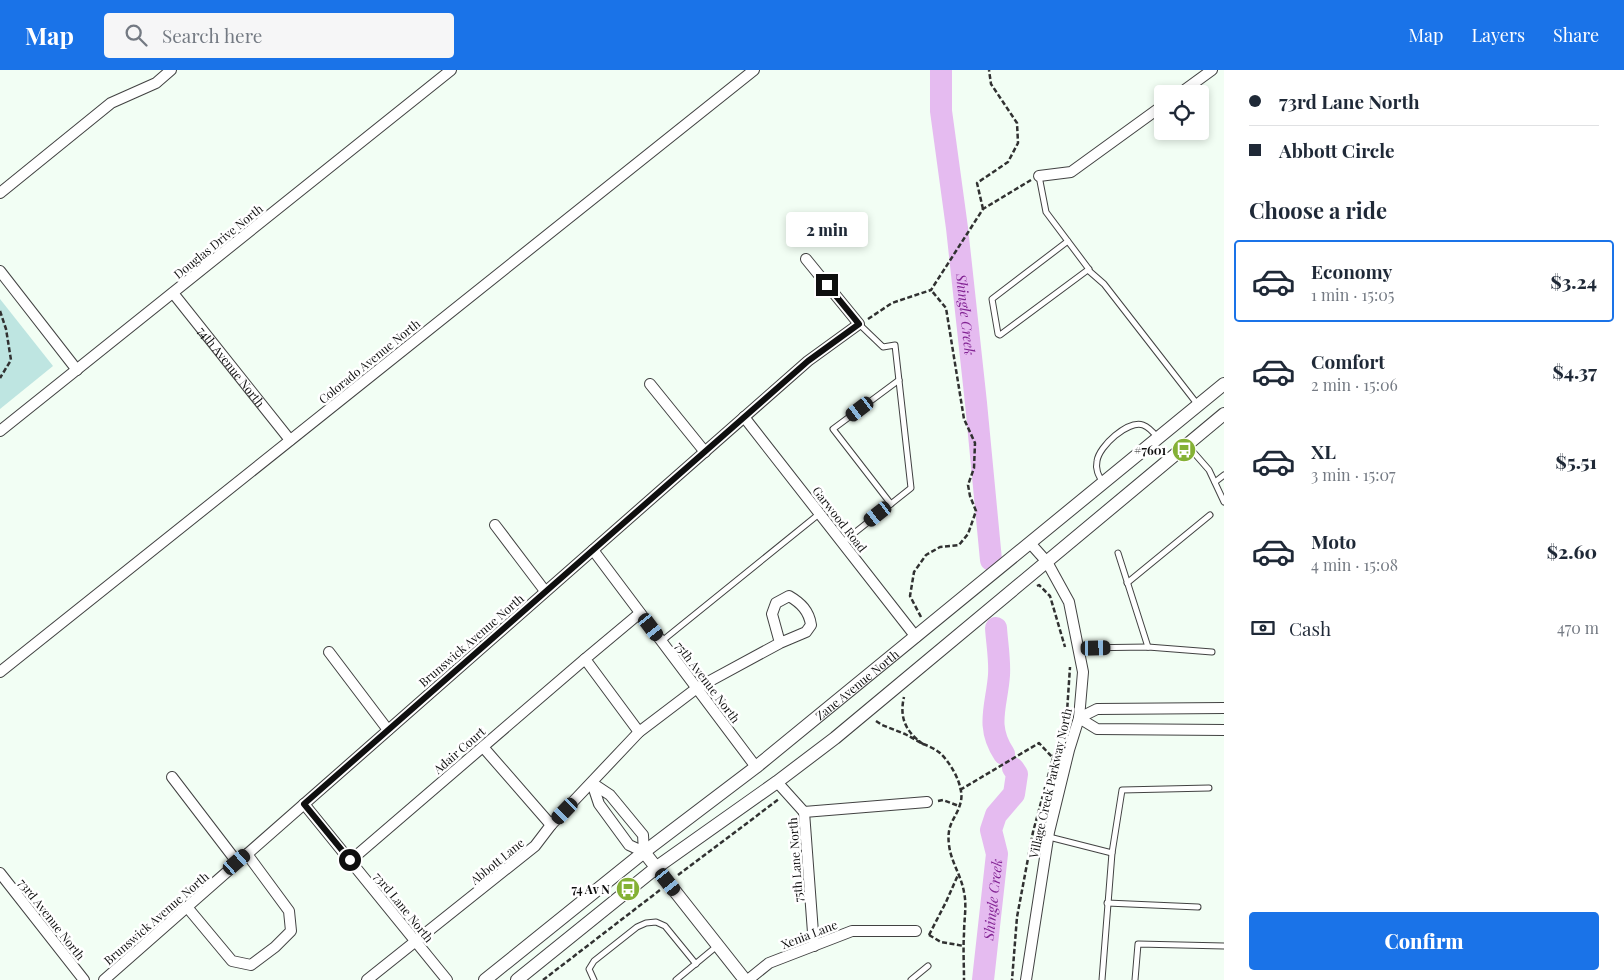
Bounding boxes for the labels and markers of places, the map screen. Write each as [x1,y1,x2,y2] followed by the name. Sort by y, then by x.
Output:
[1171,437,1197,463] bus stop icon: #7601
[1134,442,1166,458] place label: #7601
[615,876,641,902] bus stop icon: 74 Av N
[571,881,610,897] place label: 74 Av N

